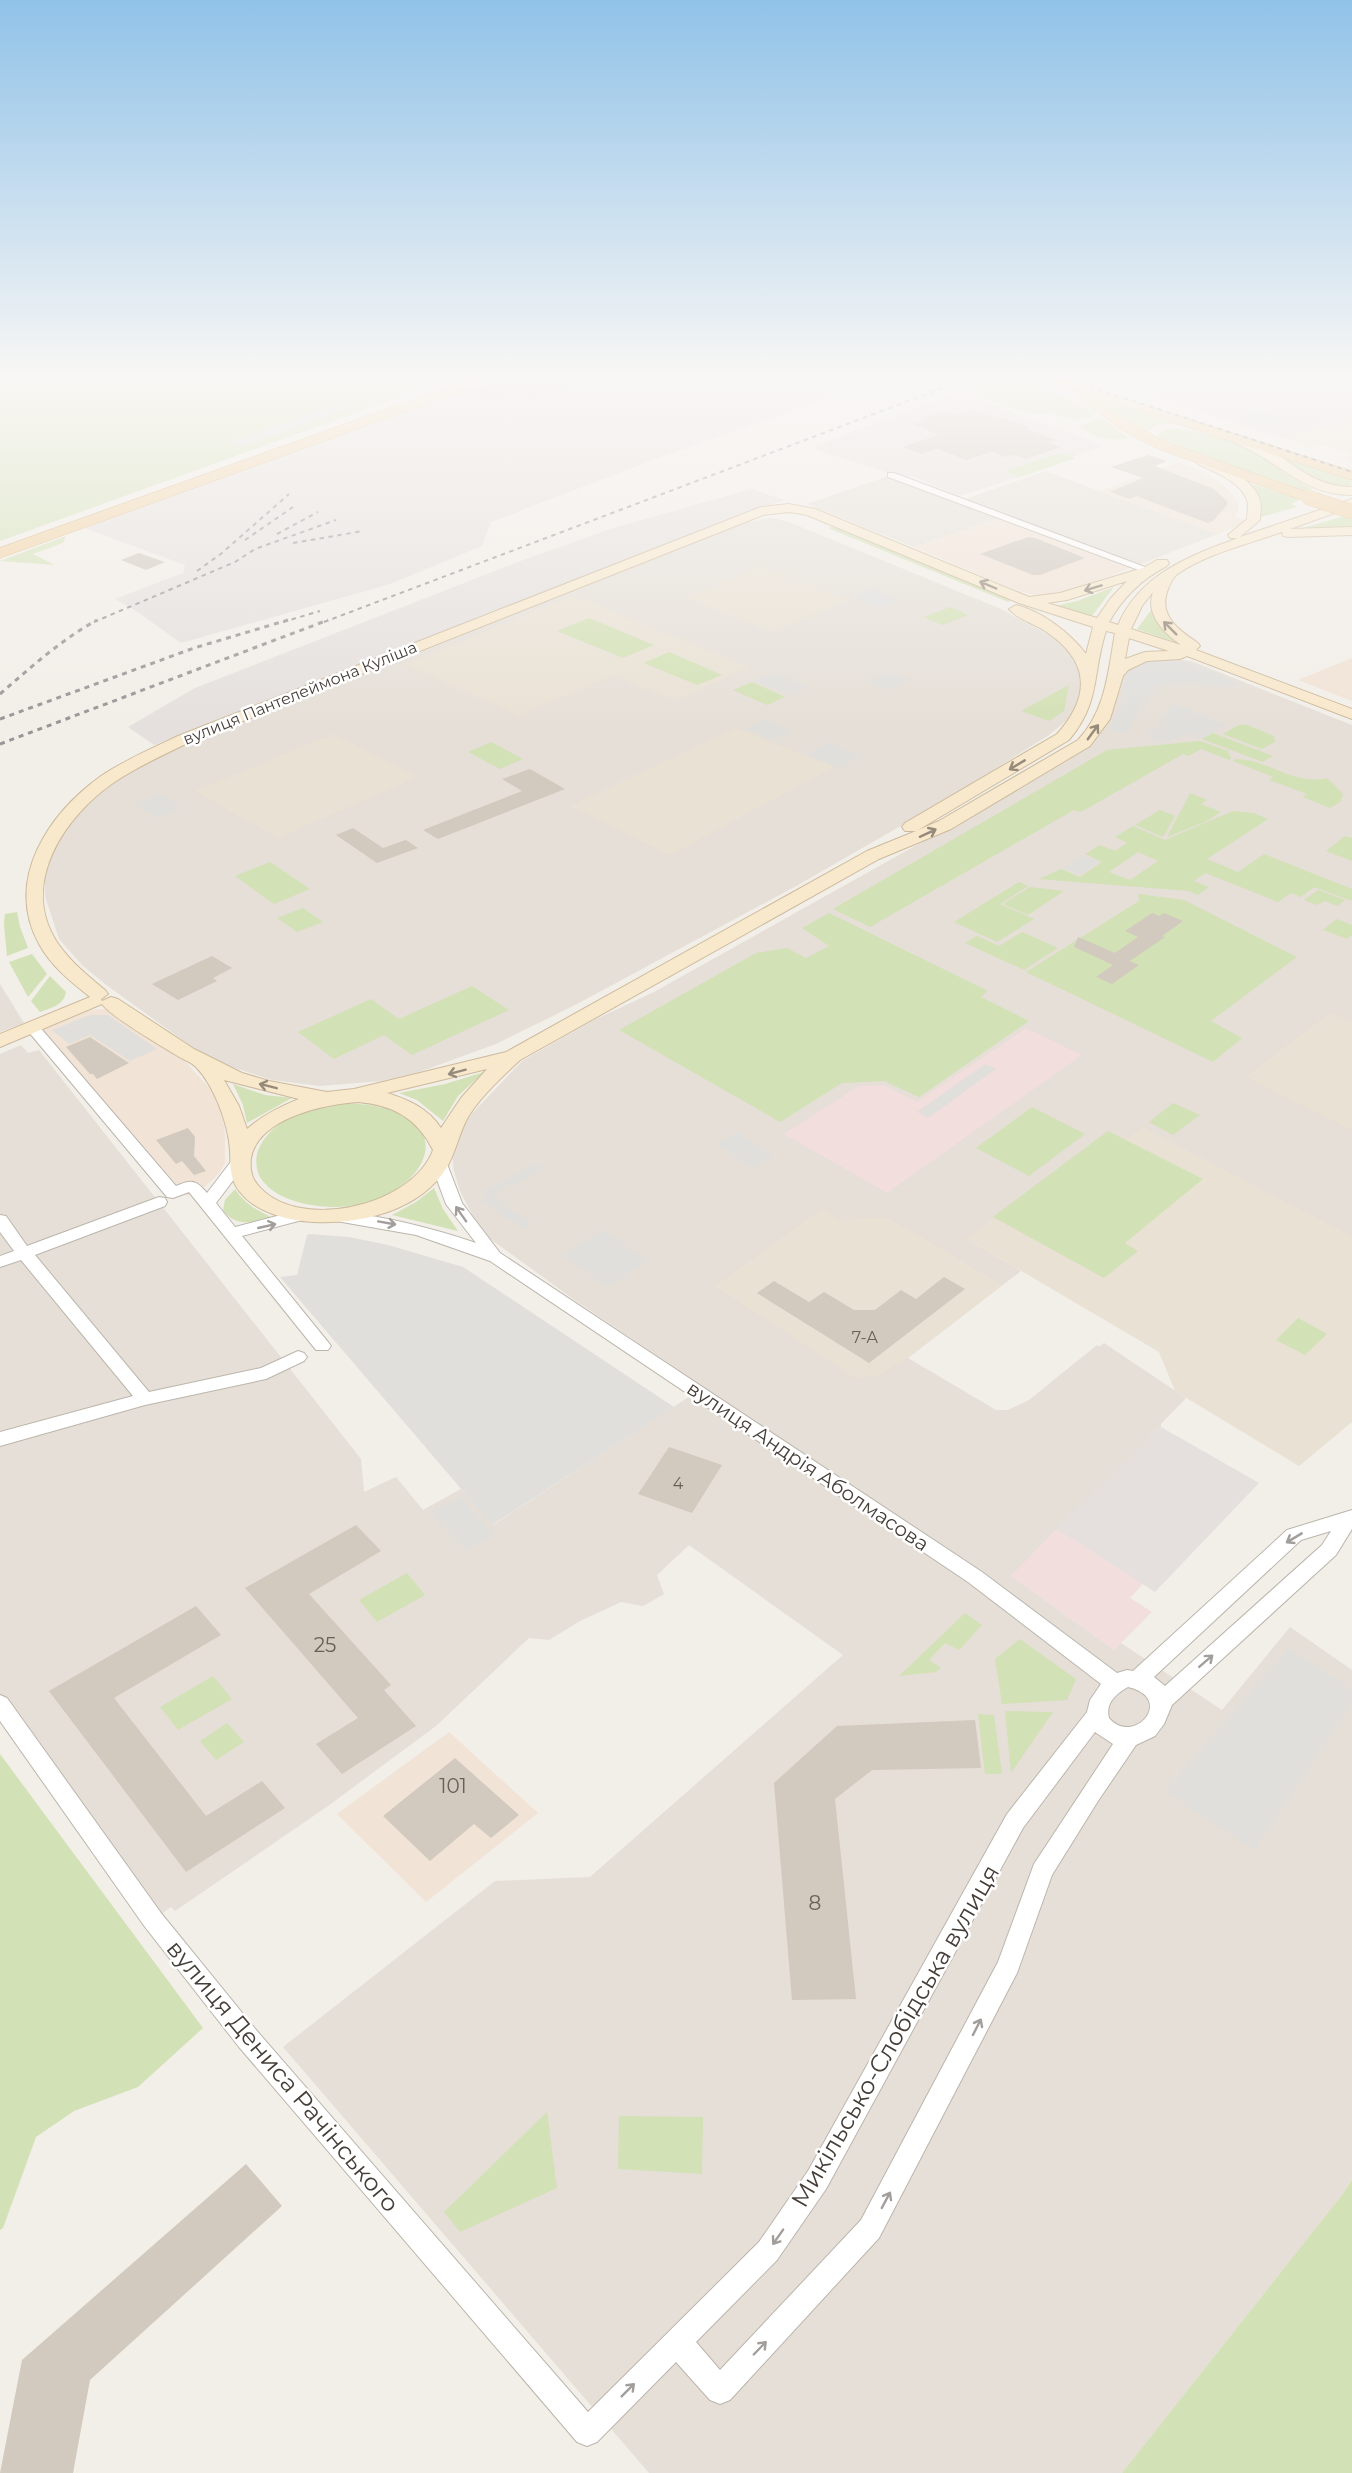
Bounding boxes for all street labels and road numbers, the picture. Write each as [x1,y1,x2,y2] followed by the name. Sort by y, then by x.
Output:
[180,637,420,749] street label: вулиця Пантелеймона Куліша
[683,1376,933,1556] street label: вулиця Андрія Аболмасова
[785,1860,1005,2212] street label: Микільсько-Слобідська вулиця
[161,1934,405,2218] street label: вулиця Дениса Рачінського

